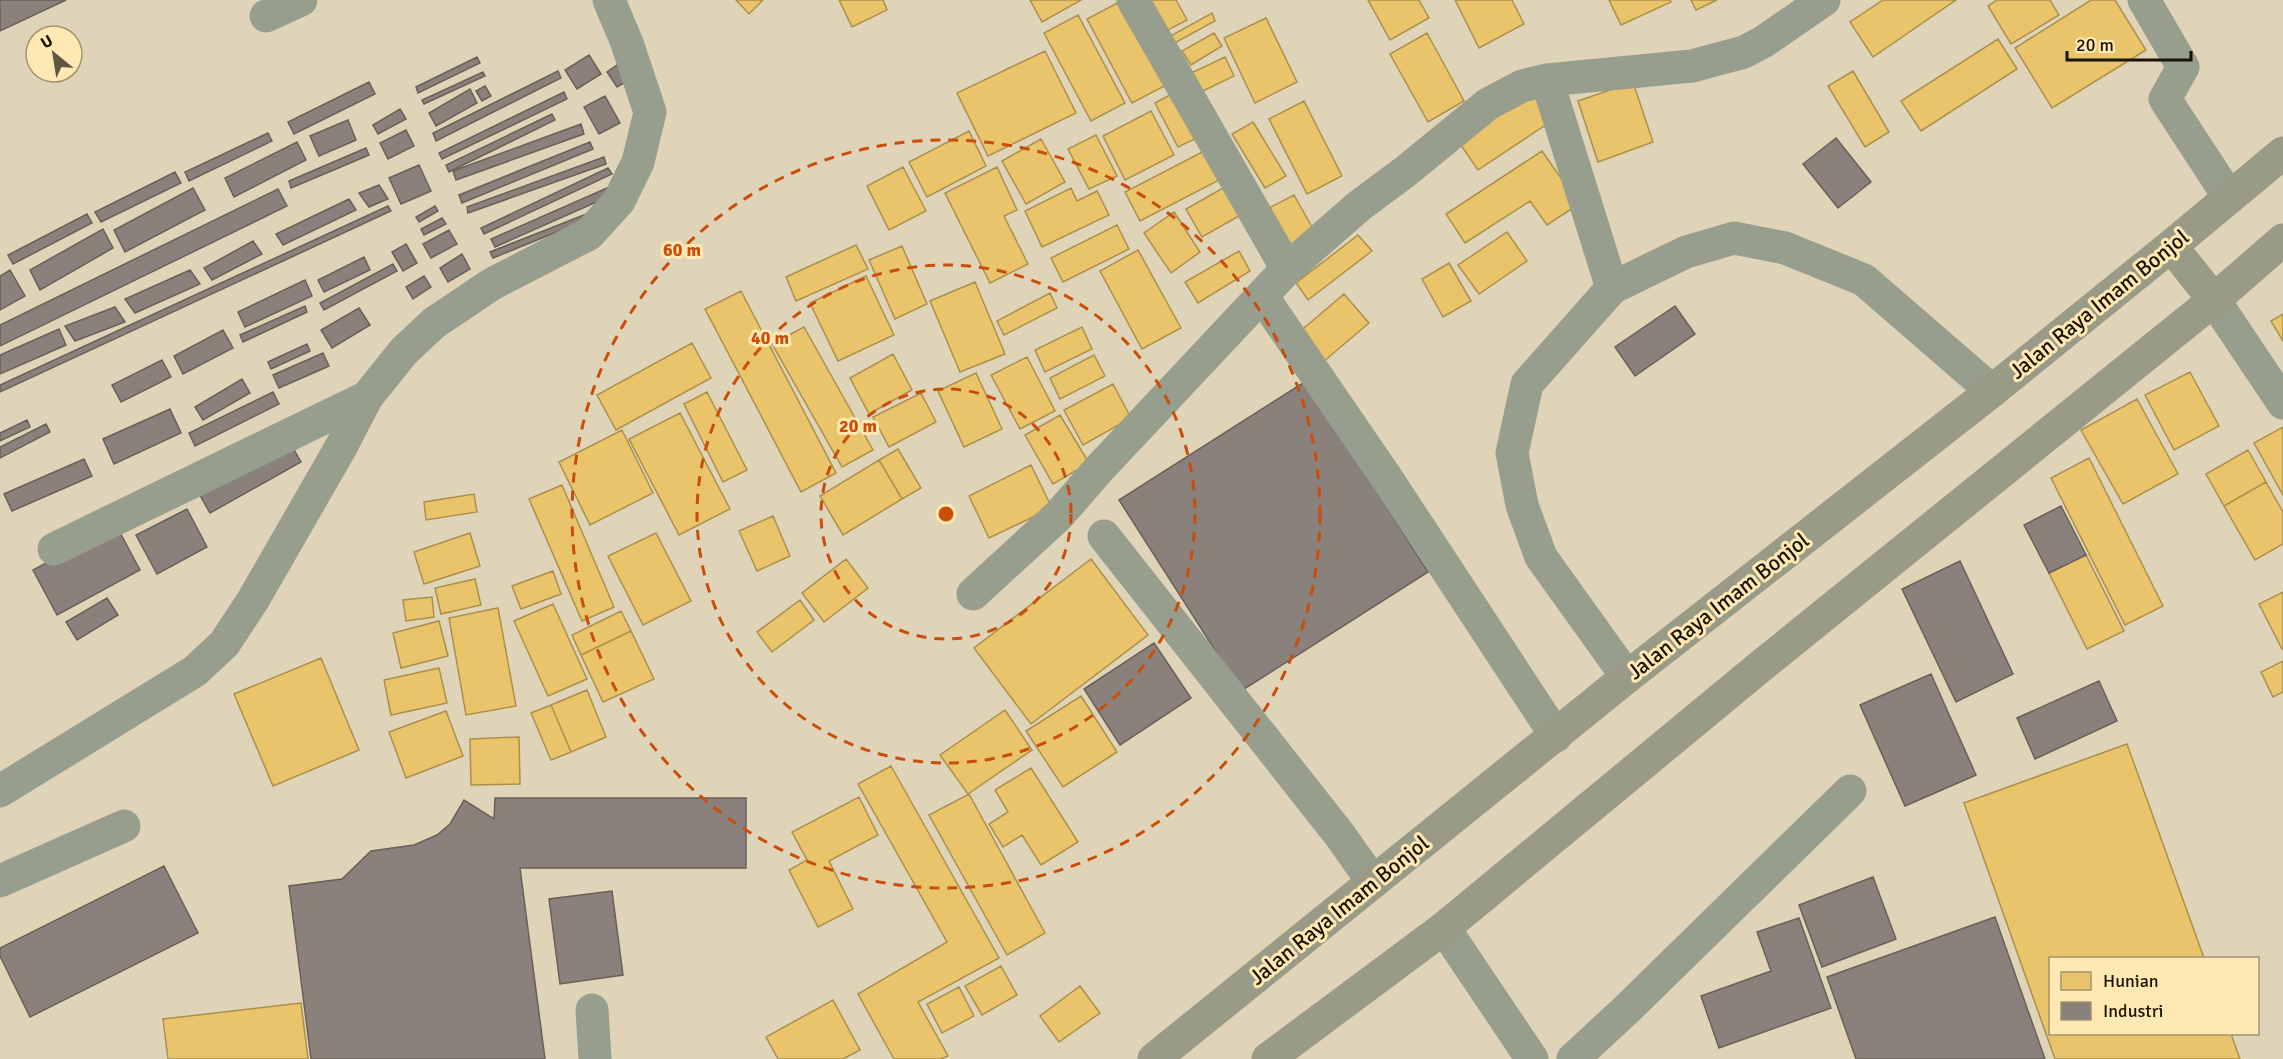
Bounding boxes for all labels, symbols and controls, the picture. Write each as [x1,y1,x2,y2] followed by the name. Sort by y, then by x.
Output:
[24,24,84,84] north arrow
[2067,24,2192,62] scale bar
[37,31,57,53] text: U
[2076,34,2114,56] text: 20 m
[2004,223,2194,385] street label: Jalan Raya Imam Bonjol
[663,239,701,261] text: 60 m
[751,327,789,349] text: 40 m
[839,415,877,437] text: 20 m
[936,504,956,524] centre of rings
[1622,527,1814,685] street label: Jalan Raya Imam Bonjol
[1244,829,1434,991] street label: Jalan Raya Imam Bonjol
[2049,957,2259,1035] legend
[2103,970,2159,992] text: Hunian
[2103,1000,2163,1022] text: Industri

